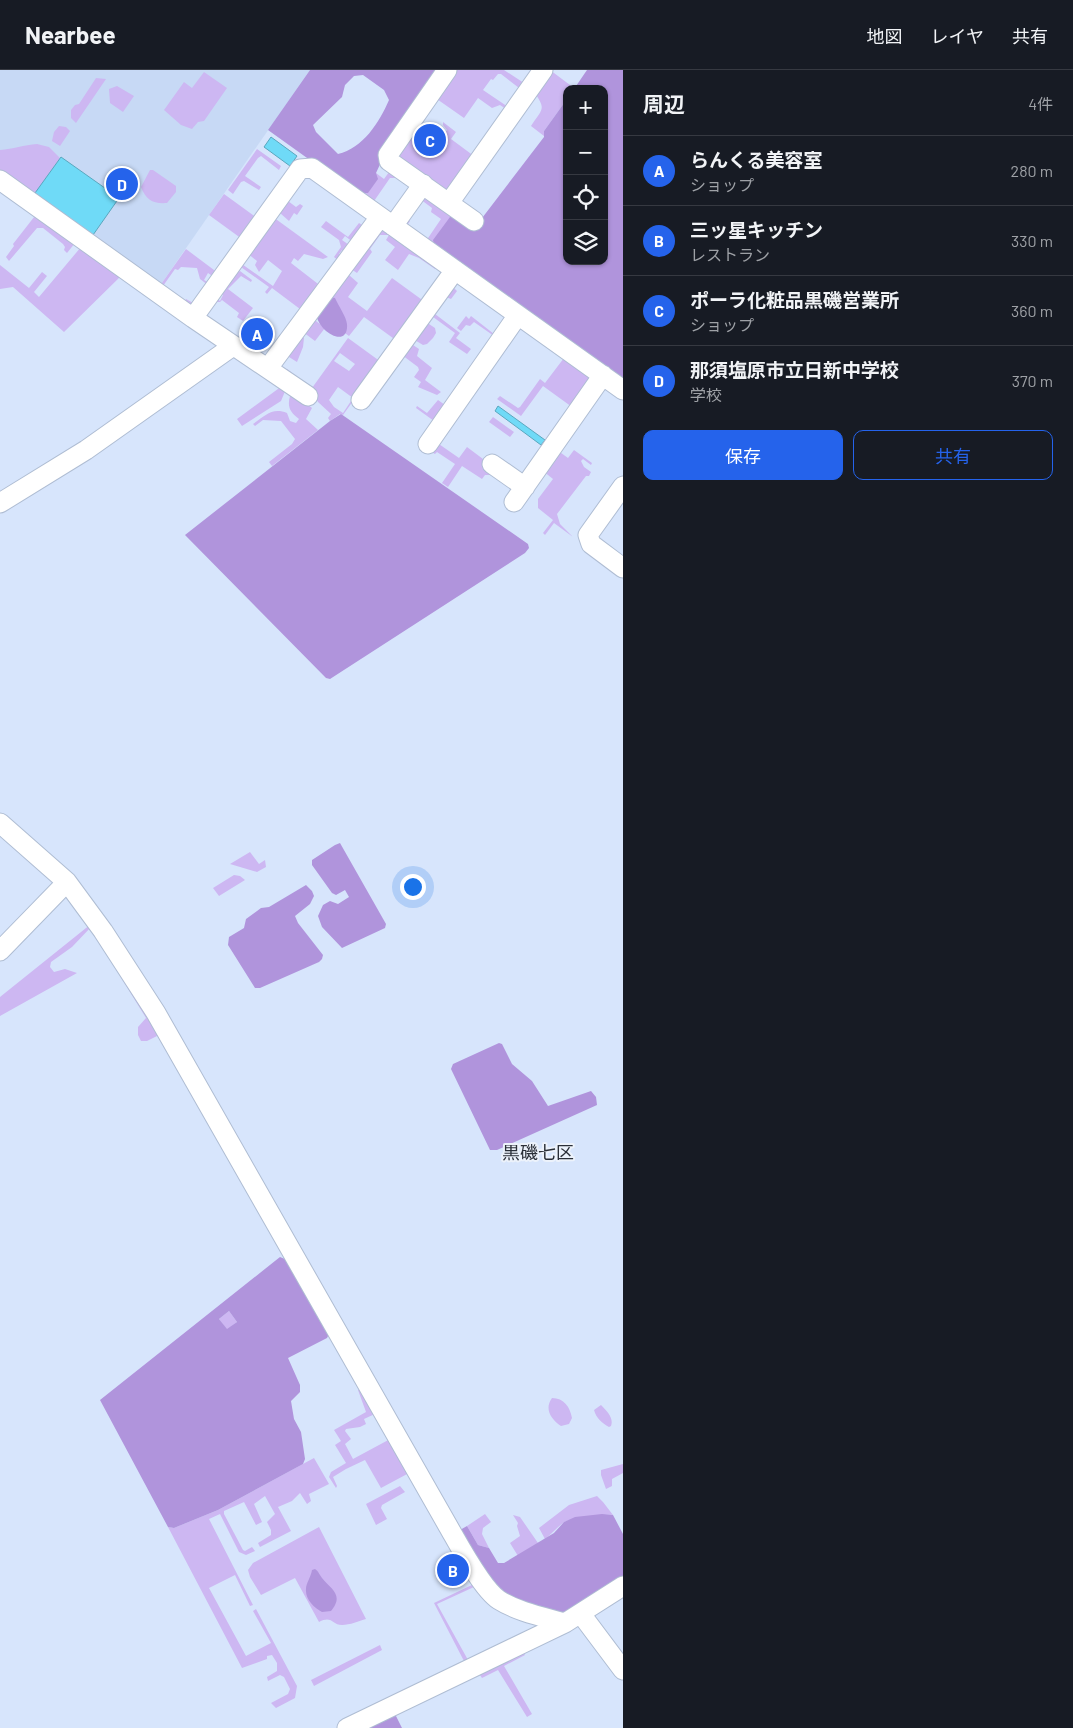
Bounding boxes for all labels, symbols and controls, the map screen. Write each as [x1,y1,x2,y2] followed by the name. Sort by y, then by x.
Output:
[25,20,116,49] text: Nearbee
[867,25,903,47] text: 地図
[931,25,984,47] text: レイヤ
[1012,25,1048,47] text: 共有
[563,85,608,265] map controls
[563,85,608,130] button: +
[643,91,685,116] text: 周辺
[1028,94,1053,113] text: 4件
[414,121,446,159] pin: C
[563,130,608,175] button: −
[690,148,823,171] text: らんくる美容室
[654,161,664,180] text: A
[1011,161,1053,180] text: 280 m
[106,165,138,203] pin: D
[563,175,608,220] button: locate
[690,175,754,194] text: ショップ
[690,218,823,241] text: 三ッ星キッチン
[563,220,608,265] button: layers
[654,231,664,250] text: B
[1011,231,1053,250] text: 330 m
[690,245,770,264] text: レストラン
[690,288,899,311] text: ポーラ化粧品黒磯営業所
[654,301,664,320] text: C
[1011,301,1053,320] text: 360 m
[241,315,273,353] pin: A
[690,315,754,334] text: ショップ
[690,358,899,381] text: 那須塩原市立日新中学校
[654,371,664,390] text: D
[1012,371,1053,390] text: 370 m
[690,385,722,404] text: 学校
[643,430,843,480] button: 保存
[853,430,1053,480] button: 共有
[400,874,426,900] your location
[502,1141,574,1163] district label: 黒磯七区
[437,1551,469,1589] pin: B

